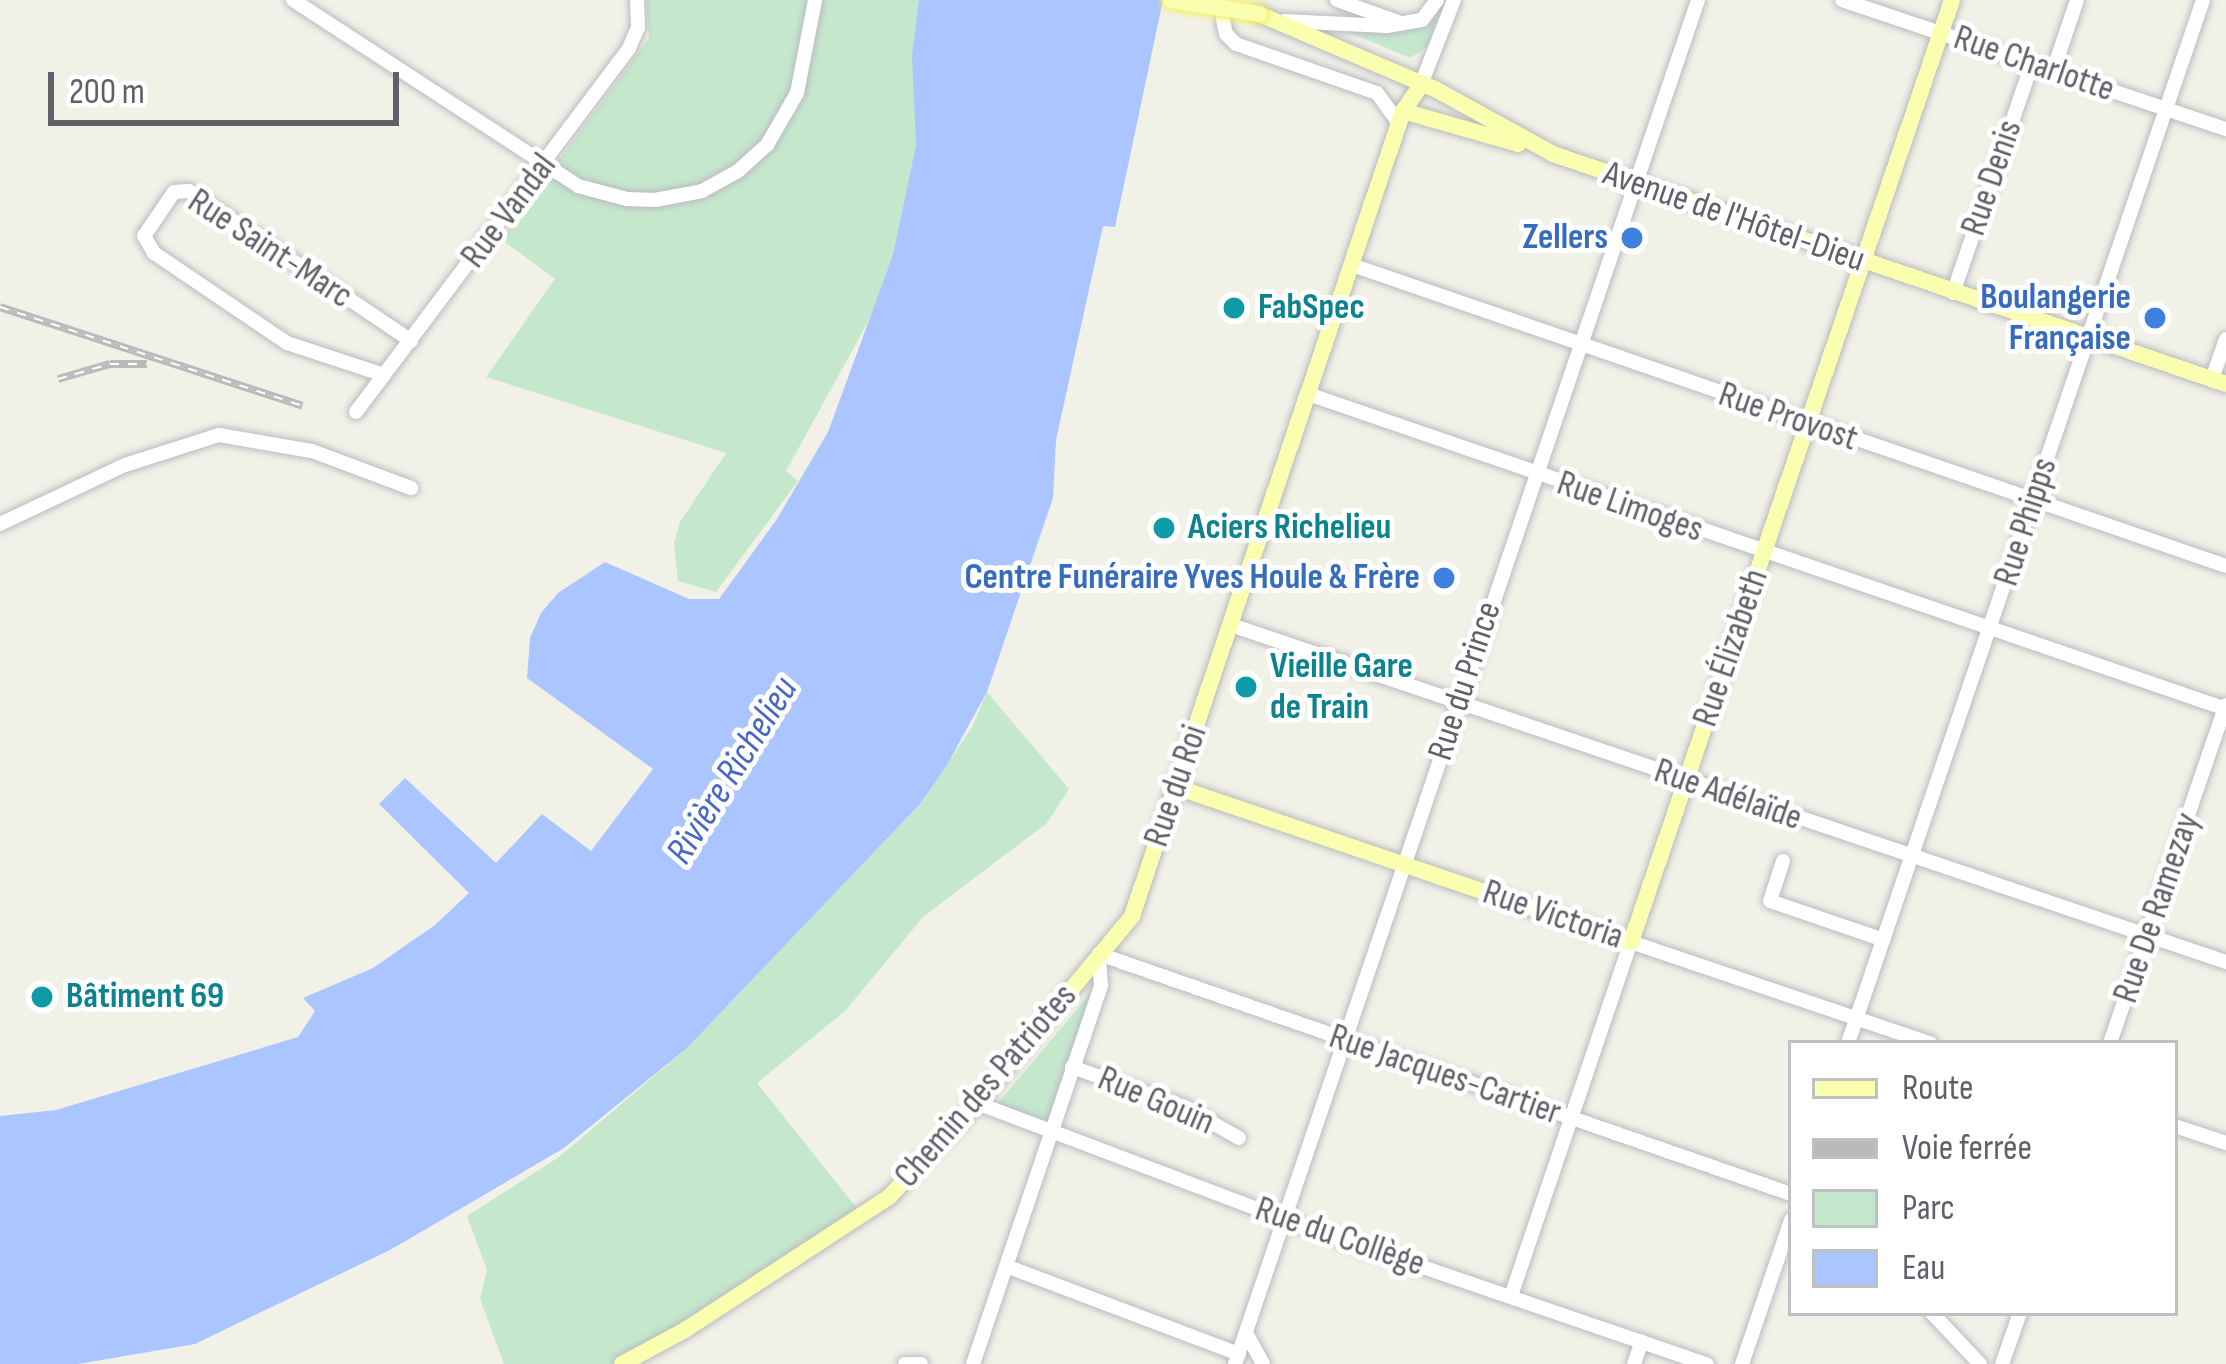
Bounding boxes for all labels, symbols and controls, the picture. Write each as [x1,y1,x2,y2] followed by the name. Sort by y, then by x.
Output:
[1948,16,2120,112] street label: Rue Charlotte
[54,48,405,122] scale bar
[69,71,145,114] text: 200 m
[1952,115,2032,241] street label: Rue Denis
[452,145,566,277] street label: Rue Vandal
[1598,152,1870,282] street label: Avenue de l'Hôtel-Dieu
[180,180,360,318] street label: Rue Saint-Marc
[1523,216,1608,260] place label: Zellers
[1619,225,1645,251] marker: Zellers
[1980,275,2131,360] place label: Boulangerie Française
[1258,286,1365,330] place label: FabSpec
[1221,295,1247,321] marker: FabSpec
[2142,305,2168,331] marker: Boulangerie Française
[1713,373,1863,461] street label: Rue Provost
[1985,453,2067,591] street label: Rue Phipps
[1551,462,1709,552] street label: Rue Limoges
[1188,506,1391,550] place label: Aciers Richelieu
[1151,515,1177,541] marker: Aciers Richelieu
[964,556,1420,600] place label: Centre Funéraire Yves Houle & Frère
[1684,564,1778,732] street label: Rue Élizabeth
[1431,565,1457,591] marker: Centre Funéraire Yves Houle & Frère
[1419,596,1511,766] street label: Rue du Prince
[1270,644,1413,729] place label: Vieille Gare de Train
[657,669,809,873] water label: Rivière Richelieu
[1233,674,1259,700] marker: Vieille Gare de Train
[1135,720,1217,852] street label: Rue du Roi
[1649,750,1807,840] street label: Rue Adélaïde
[2104,807,2210,1009] street label: Rue De Ramezay
[1477,871,1629,959] street label: Rue Victoria
[66,975,224,1019] place label: Bâtiment 69
[886,975,1086,1197] street label: Chemin des Patriotes
[29,984,55,1010] marker: Bâtiment 69
[1324,1015,1566,1135] street label: Rue Jacques-Cartier
[1788,1040,2178,1316] legend
[1091,1057,1221,1145] street label: Rue Gouin
[1902,1067,1973,1110] text: Route
[1902,1127,2032,1170] text: Voie ferrée
[1902,1187,1955,1230] text: Parc
[1250,1188,1430,1286] street label: Rue du Collège
[1902,1247,1945,1290] text: Eau

